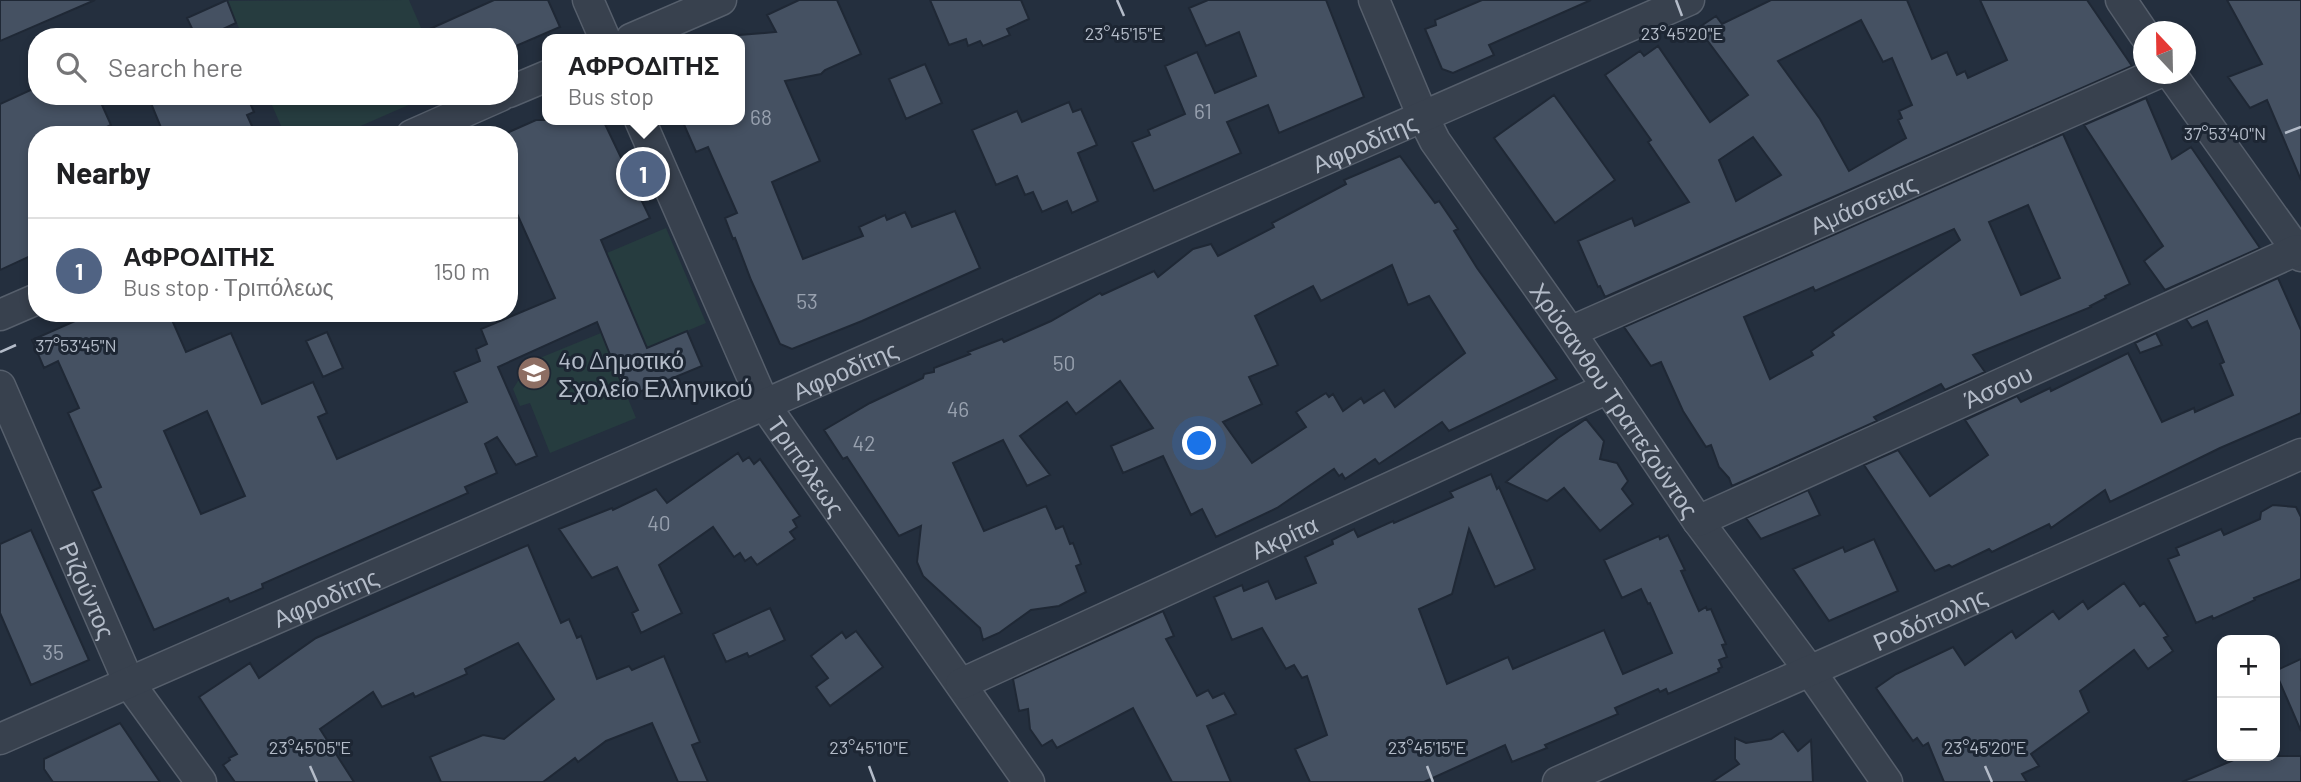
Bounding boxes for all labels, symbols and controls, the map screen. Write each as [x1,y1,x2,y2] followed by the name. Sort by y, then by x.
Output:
[2133,21,2196,84] north arrow
[1085,22,1163,44] text: 23°45'15"E
[1641,22,1723,44] text: 23°45'20"E
[28,28,518,105] search box
[542,34,745,125] popup
[52,48,90,86] icon: search
[568,49,719,80] text: ΑΦΡΟΔΙΤΗΣ
[108,51,243,82] text: Search here
[568,82,654,110] text: Bus stop
[1194,98,1212,123] house number: 61
[750,104,772,129] house number: 68
[1307,106,1421,178] street label: Αφροδίτης
[2184,122,2266,144] text: 37°53'40"N
[620,148,666,200] pin: 1
[56,154,151,190] text: Nearby
[1805,167,1921,239] street label: Αμάσσειας
[123,240,275,271] text: ΑΦΡΟΔΙΤΗΣ
[75,257,83,285] text: 1
[434,257,490,285] text: 150 m
[123,273,334,301] text: Bus stop · Τριπόλεως
[1525,277,1706,523] street label: Χρύσανθου Τραπεζούντος
[796,288,818,313] house number: 53
[35,334,117,356] text: 37°53'45"N
[788,334,902,405] street label: Αφροδίτης
[558,345,753,402] place label: 4ο Δημοτικό Σχολείο Ελληνικού
[1053,350,1075,375] house number: 50
[515,354,553,392] school or university icon: 4ο Δημοτικό Σχολείο Ελληνικού
[1959,357,2037,413] street label: Άσσου
[947,396,969,421] house number: 46
[762,410,852,521] street label: Τριπόλεως
[1182,426,1216,460] your location
[853,430,875,455] house number: 42
[1246,509,1322,564] street label: Ακρίτα
[647,510,671,535] house number: 40
[55,537,122,643] street label: Ριζούντος
[268,561,382,632] street label: Αφροδίτης
[1868,580,1991,656] street label: Ροδόπολης
[2217,635,2280,761] map controls
[2217,635,2280,698] button: +
[42,639,64,664] house number: 35
[2217,698,2280,761] button: −
[269,736,351,758] text: 23°45'05"E
[829,736,909,758] text: 23°45'10"E
[1388,736,1466,758] text: 23°45'15"E
[1944,736,2026,758] text: 23°45'20"E

